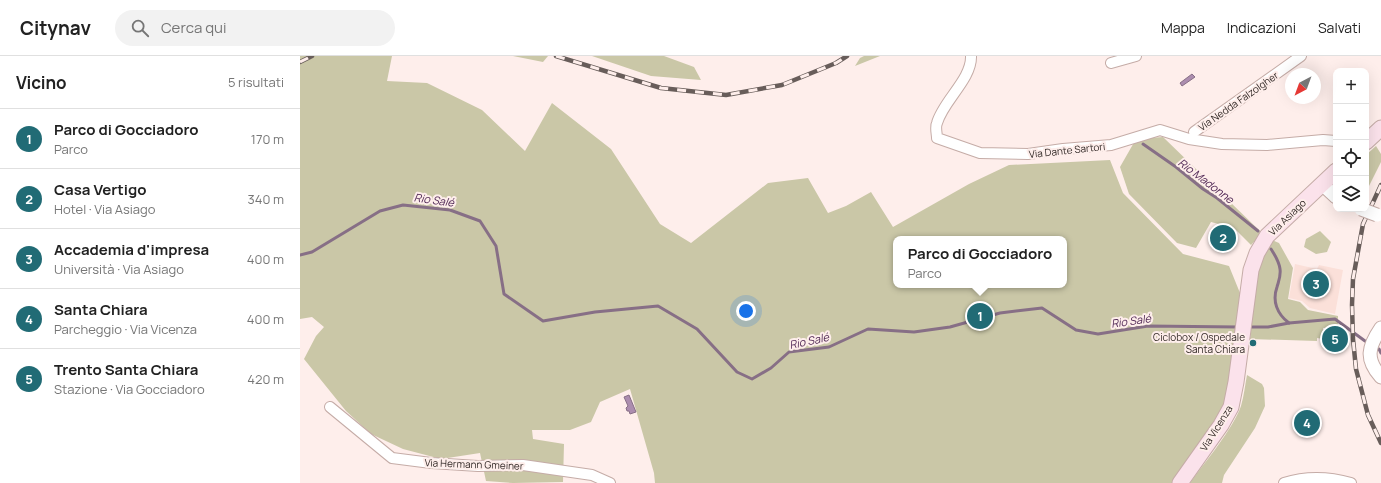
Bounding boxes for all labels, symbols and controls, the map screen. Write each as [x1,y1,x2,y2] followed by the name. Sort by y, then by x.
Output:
[115,10,395,46] search box
[20,15,91,41] text: Citynav
[129,17,151,39] icon: search
[161,17,227,38] text: Cerca qui
[1161,18,1205,37] text: Mappa
[1227,18,1296,37] text: Indicazioni
[1318,18,1361,37] text: Salvati
[1195,68,1281,134] street label: Via Nedda Falzolgher
[1285,68,1321,104] north arrow
[1333,68,1369,212] map controls
[1333,68,1369,104] button: +
[16,71,67,94] text: Vicino
[228,73,284,91] text: 5 risultati
[1333,104,1369,140] button: −
[54,119,199,140] text: Parco di Gocciadoro
[26,130,32,148] text: 1
[251,130,284,148] text: 170 m
[1028,139,1106,161] street label: Via Dante Sartori
[54,140,88,158] text: Parco
[1333,140,1369,176] button: locate
[1175,155,1238,207] water label: Rio Madonne
[1333,176,1369,212] button: layers
[54,179,146,200] text: Casa Vertigo
[413,189,456,210] water label: Rio Salé
[25,190,33,208] text: 2
[248,190,284,208] text: 340 m
[1265,196,1309,238] street label: Via Asiago
[54,200,155,218] text: Hotel · Via Asiago
[1210,223,1236,253] pin: 2
[893,236,1067,288] popup
[54,239,209,260] text: Accademia d'impresa
[908,243,1052,264] text: Parco di Gocciadoro
[25,250,33,268] text: 3
[247,250,284,268] text: 400 m
[54,260,184,278] text: Università · Via Asiago
[908,264,942,282] text: Parco
[1303,269,1329,299] pin: 3
[54,299,148,320] text: Santa Chiara
[736,301,756,321] your location
[967,301,993,331] pin: 1
[25,310,33,328] text: 4
[247,310,284,328] text: 400 m
[1110,310,1152,331] water label: Rio Salé
[54,320,197,338] text: Parcheggio · Via Vicenza
[1322,324,1348,354] pin: 5
[788,329,831,352] water label: Rio Salé
[1153,330,1245,356] place label: Ciclobox / Ospedale Santa Chiara
[1248,338,1258,348] marker: Ciclobox / Ospedale Santa Chiara
[54,359,199,380] text: Trento Santa Chiara
[25,370,33,388] text: 5
[247,370,284,388] text: 420 m
[54,380,205,398] text: Stazione · Via Gocciadoro
[1196,402,1236,454] street label: Via Vicenza
[1294,408,1320,438] pin: 4
[424,455,524,473] street label: Via Hermann Gmeiner

